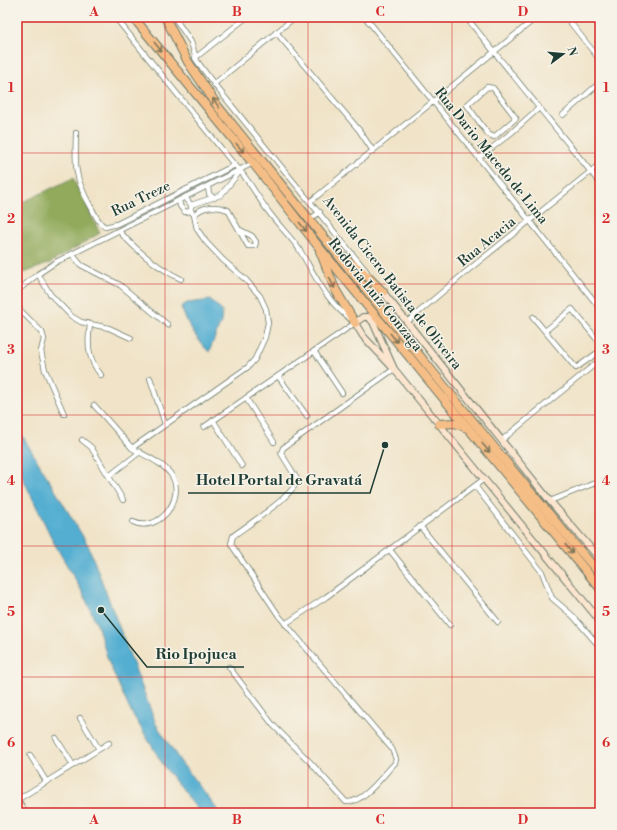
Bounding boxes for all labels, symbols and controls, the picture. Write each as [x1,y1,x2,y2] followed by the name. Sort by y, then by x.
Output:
[88,4,99,20] text: A
[232,4,242,20] text: B
[375,4,385,20] text: C
[518,4,528,20] text: D
[543,34,583,74] north arrow
[154,42,162,53] one-way arrow
[564,45,580,58] text: N
[8,80,15,96] text: 1
[603,80,610,96] text: 1
[430,84,552,229] street label: Rua Dario Macedo de Lima
[212,98,220,109] one-way arrow
[236,143,245,153] one-way arrow
[108,177,174,221] street label: Rua Treze
[318,192,466,374] street label: Avenida Cicero Batista de Oliveira
[7,211,15,227] text: 2
[602,211,610,227] text: 2
[454,212,520,271] street label: Rua Acacia
[298,221,307,232] one-way arrow
[324,235,427,356] street label: Rodovia Luiz Gonzaga
[329,276,336,288] one-way arrow
[389,333,398,343] one-way arrow
[7,342,15,358] text: 3
[602,342,610,358] text: 3
[482,443,491,454] one-way arrow
[188,466,370,493] callout: Hotel Portal de Gravatá
[196,471,363,490] text: Hotel Portal de Gravatá
[7,473,16,489] text: 4
[602,473,611,489] text: 4
[564,544,573,555] one-way arrow
[7,604,15,620] text: 5
[602,604,610,620] text: 5
[147,640,244,667] callout: Rio Ipojuca
[155,645,237,664] text: Rio Ipojuca
[7,735,15,751] text: 6
[602,735,610,751] text: 6
[88,812,99,828] text: A
[232,812,242,828] text: B
[375,812,385,828] text: C
[518,812,528,828] text: D

